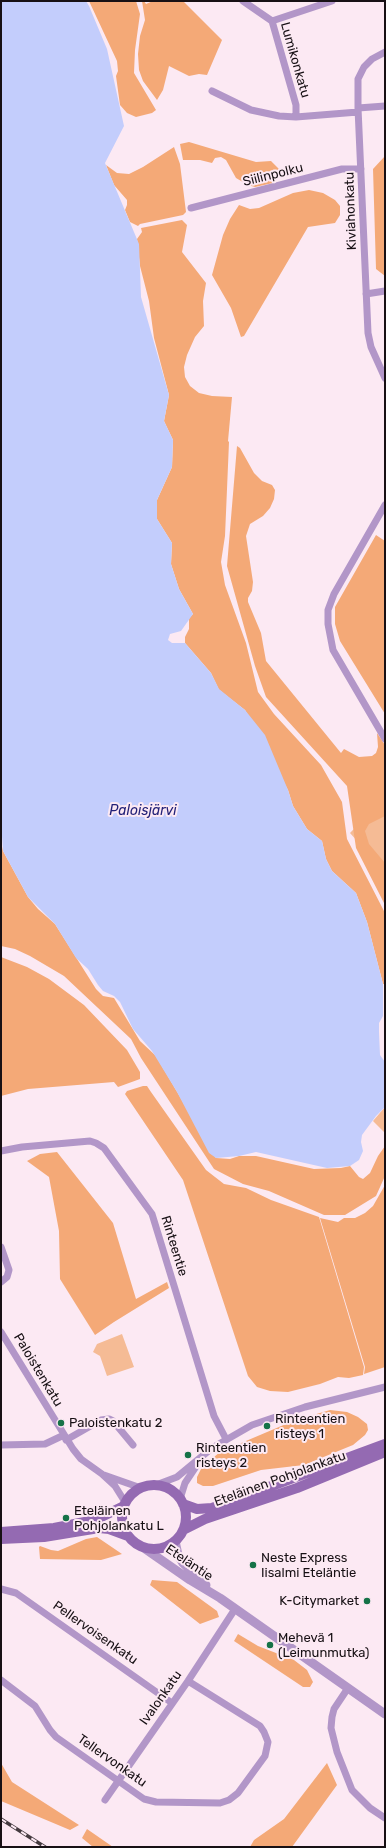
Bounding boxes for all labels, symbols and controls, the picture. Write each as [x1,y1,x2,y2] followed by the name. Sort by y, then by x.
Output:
[277,20,313,100] street label: Lumikonkatu
[241,160,305,190] street label: Siilinpolku
[342,172,360,250] street label: Kiviahonkatu
[109,803,177,819] water label: Paloisjärvi
[157,1214,191,1278] street label: Rinteentie
[10,1331,66,1409] street label: Paloistenkatu
[275,1411,345,1442] place label: Rinteentien risteys 1
[69,1415,162,1431] place label: Paloistenkatu 2
[56,1418,66,1428] marker: Paloistenkatu 2
[262,1421,272,1431] marker: Rinteentien risteys 1
[196,1440,266,1471] place label: Rinteentien risteys 2
[212,1448,348,1510] street label: Eteläinen Pohjolankatu
[183,1450,193,1460] marker: Rinteentien risteys 2
[74,1503,164,1534] place label: Eteläinen Pohjolankatu L
[61,1513,71,1523] marker: Eteläinen Pohjolankatu L
[162,1542,216,1584] street label: Eteläntie
[261,1550,356,1581] place label: Neste Express Iisalmi Eteläntie
[248,1560,258,1570] marker: Neste Express Iisalmi Eteläntie
[279,1593,359,1609] place label: K-Citymarket
[362,1596,372,1606] marker: K-Citymarket
[50,1598,140,1668] street label: Pellervoisenkatu
[278,1630,369,1661] place label: Mehevä 1 (Leimunmutka)
[265,1640,275,1650] marker: Mehevä 1 (Leimunmutka)
[137,1668,185,1728] street label: Ivalonkatu
[74,1731,150,1791] street label: Tellervonkatu

